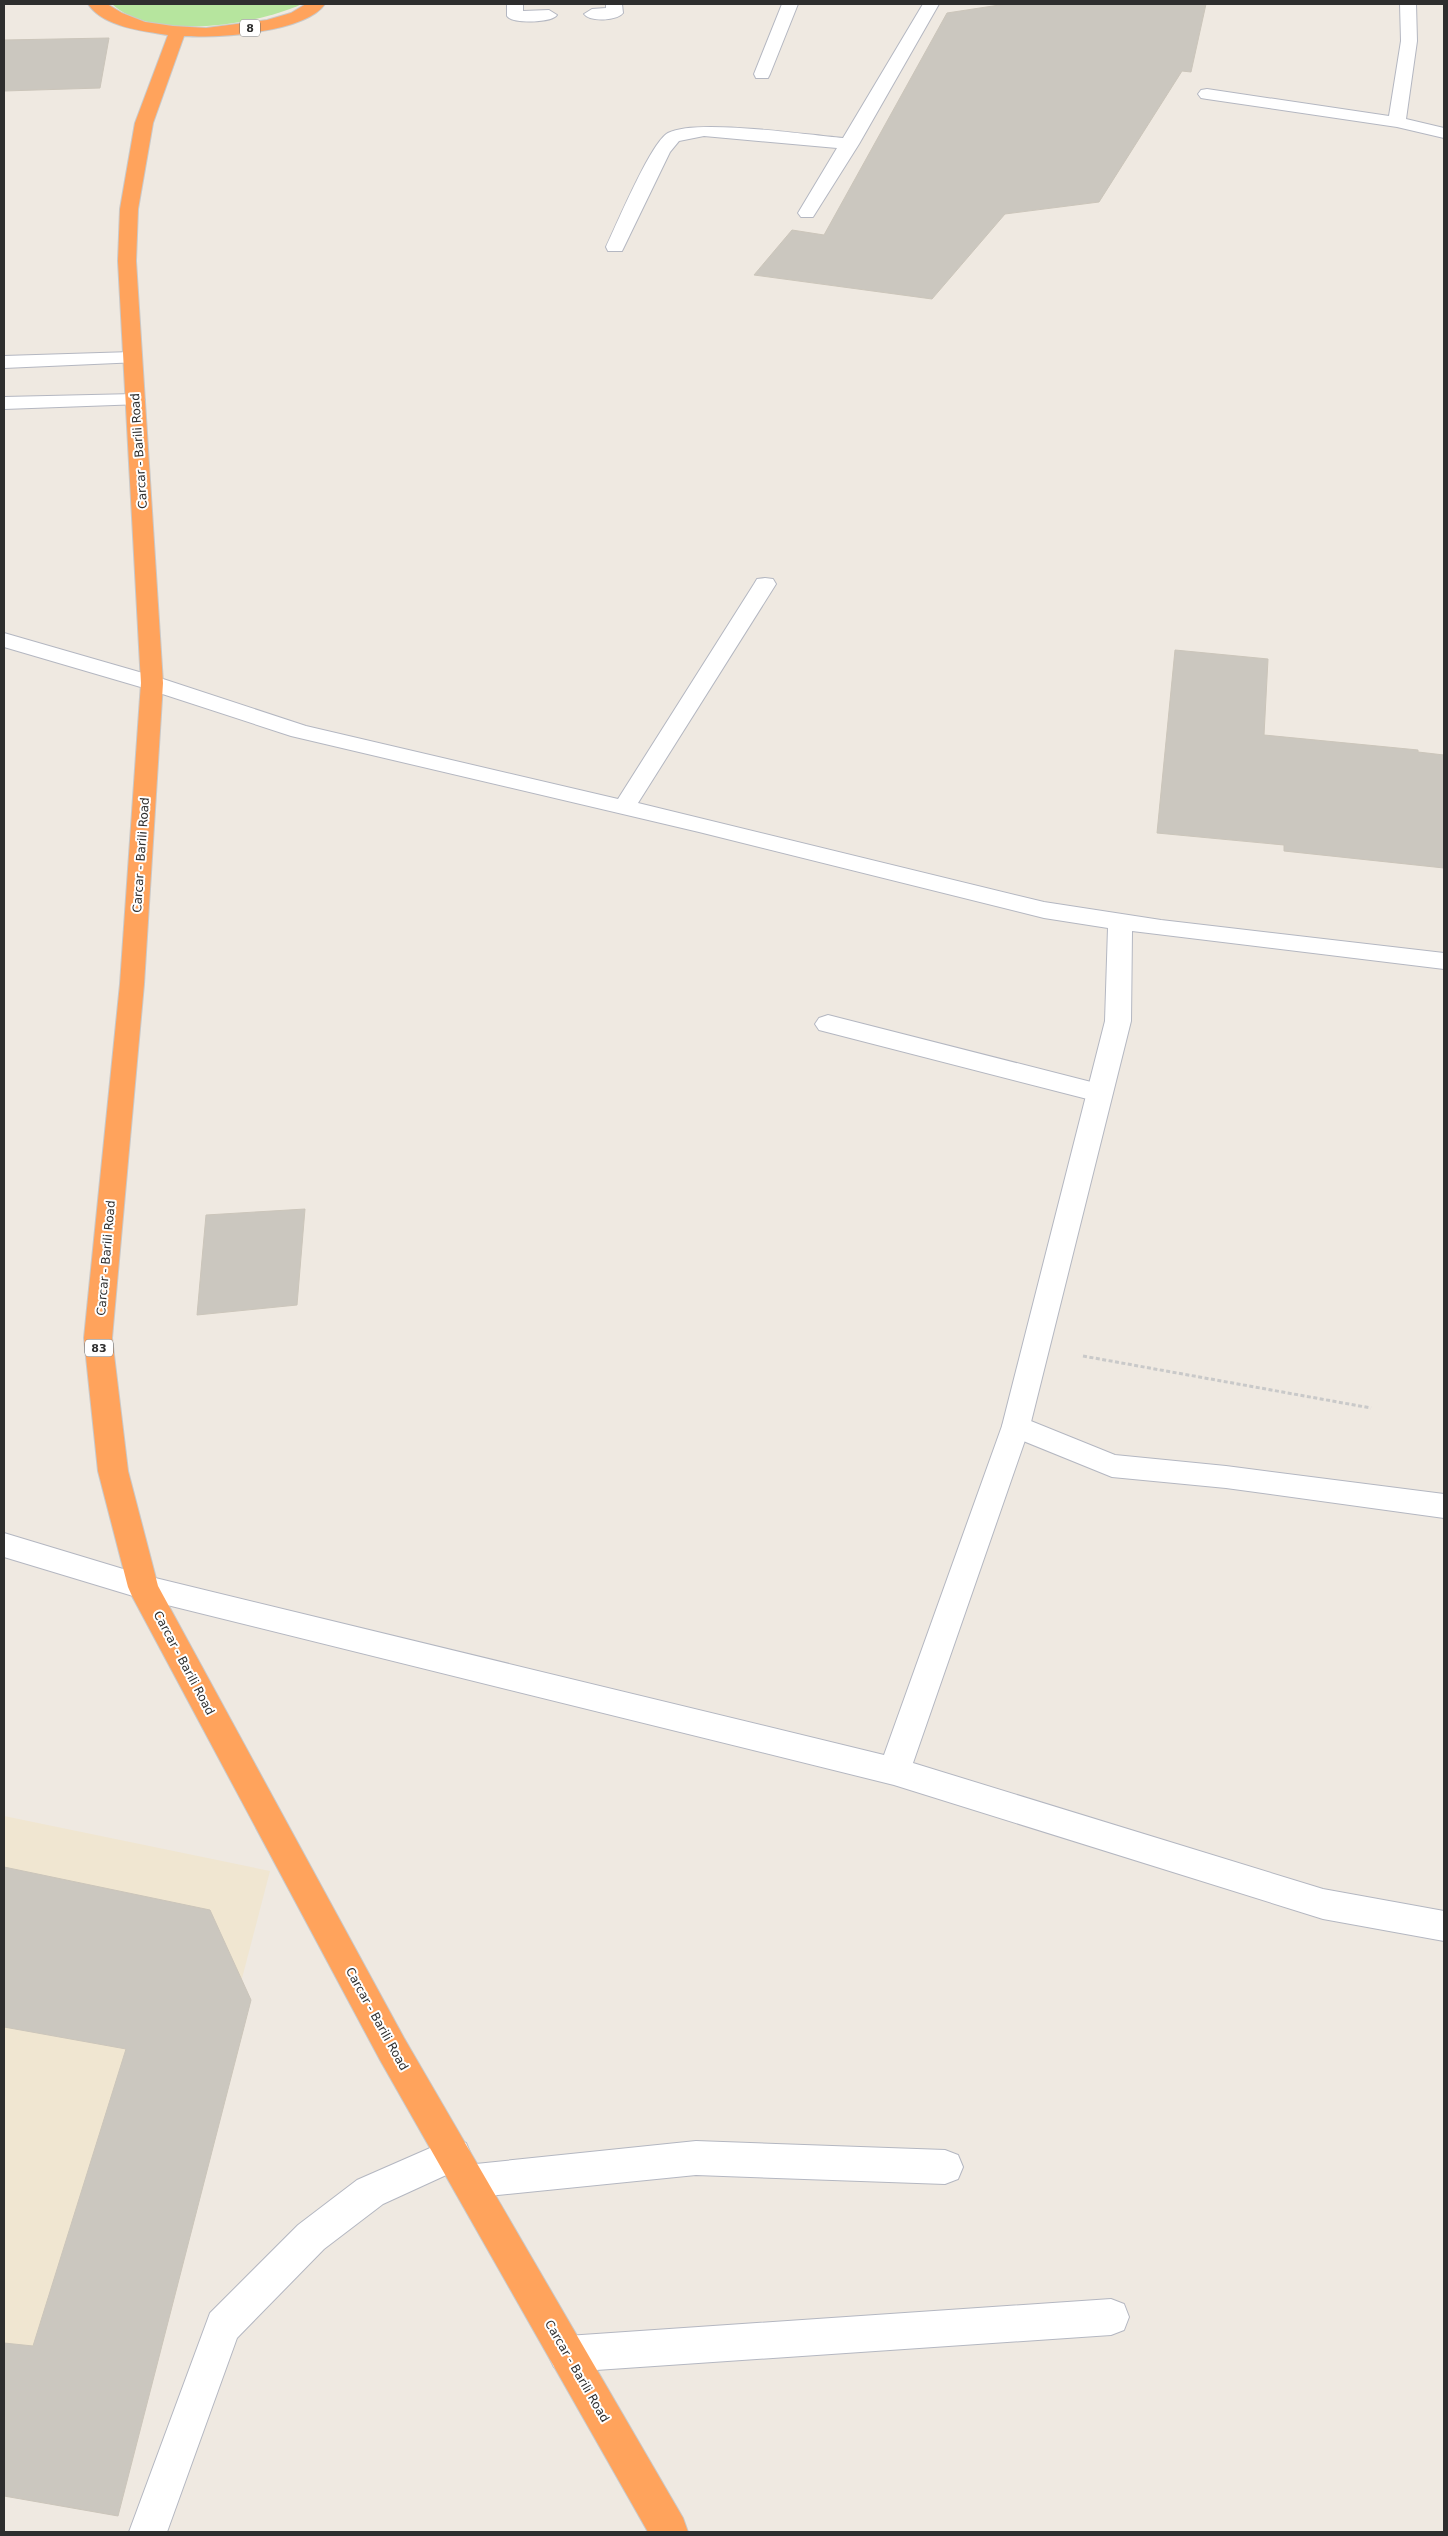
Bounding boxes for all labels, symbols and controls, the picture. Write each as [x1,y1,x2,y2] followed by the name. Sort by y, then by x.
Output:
[240,19,260,36] road number: 8
[128,393,150,509] street label: Carcar - Barili Road
[130,797,152,913] street label: Carcar - Barili Road
[94,1200,118,1316] street label: Carcar - Barili Road
[85,1340,113,1356] road number: 83
[151,1609,217,1717] street label: Carcar - Barili Road
[343,1965,411,2073] street label: Carcar - Barili Road
[542,2317,612,2425] street label: Carcar - Barili Road

